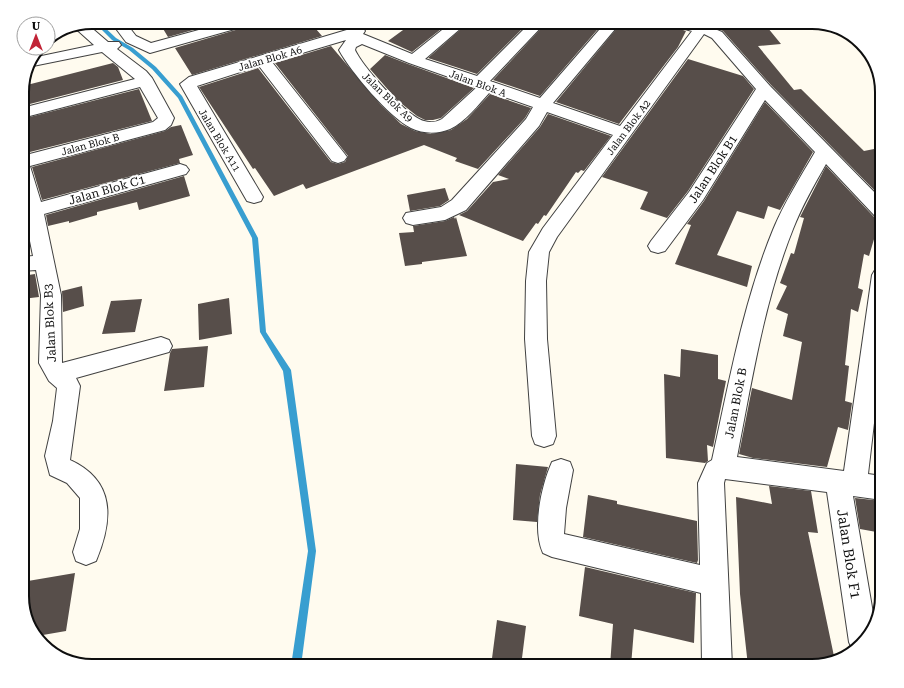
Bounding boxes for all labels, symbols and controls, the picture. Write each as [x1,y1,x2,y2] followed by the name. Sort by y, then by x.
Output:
[16,16,56,56] north arrow
[32,20,41,33] text: U
[237,44,304,73] street label: Jalan Blok A6
[448,68,508,99] street label: Jalan Blok A
[360,71,415,124] street label: Jalan Blok A9
[604,97,653,157] street label: Jalan Blok A2
[196,107,243,174] street label: Jalan Blok A11
[60,131,121,158] street label: Jalan Blok B
[686,132,740,206] street label: Jalan Blok B1
[67,172,147,208] street label: Jalan Blok C1
[41,283,59,363] street label: Jalan Blok B3
[722,366,750,440] street label: Jalan Blok B
[834,508,864,600] street label: Jalan Blok F1

